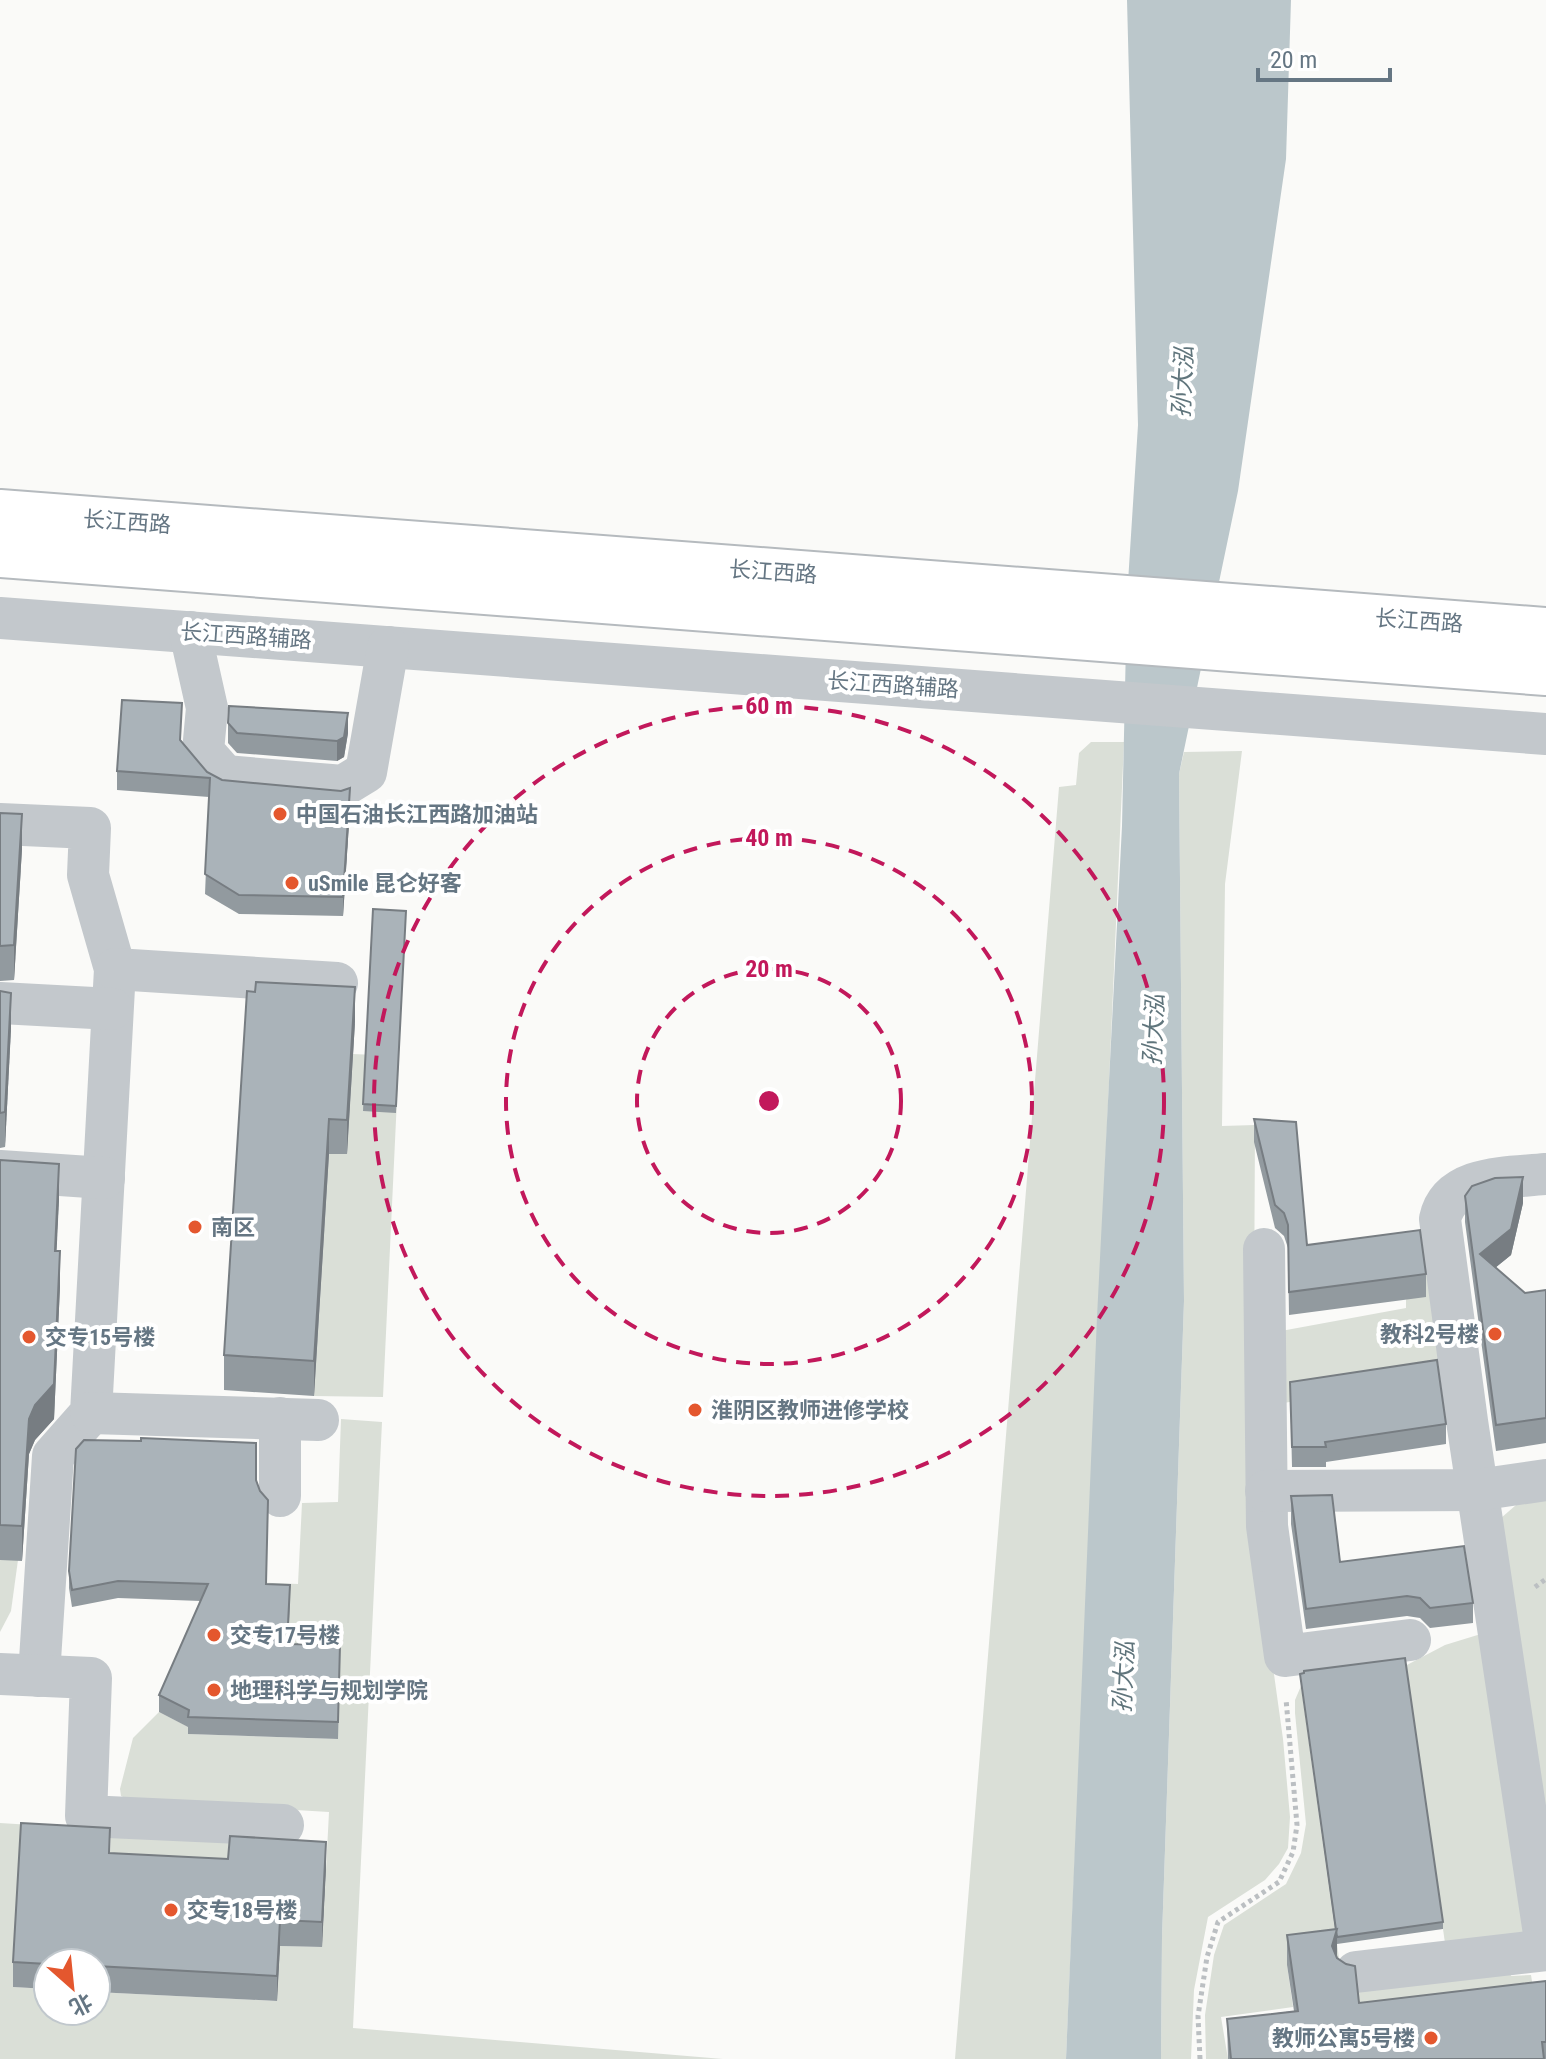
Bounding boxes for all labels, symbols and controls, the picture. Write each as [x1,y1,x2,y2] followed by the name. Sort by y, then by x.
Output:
[1258,32,1390,82] scale bar
[1270,46,1317,74] text: 20 m
[1167,345,1199,419] water label: 孙大泓
[82,506,172,538] street label: 长江西路
[728,556,818,588] street label: 长江西路
[1374,605,1464,637] street label: 长江西路
[179,619,313,653] street label: 长江西路辅路
[826,668,960,702] street label: 长江西路辅路
[745,692,793,720] text: 60 m
[296,802,538,827] place label: 中国石油长江西路加油站
[271,805,289,823] marker: 中国石油长江西路加油站
[745,824,793,852] text: 40 m
[308,871,462,896] place label: uSmile 昆仑好客
[283,874,301,892] marker: uSmile 昆仑好客
[745,955,793,983] text: 20 m
[1138,993,1170,1067] water label: 孙大泓
[755,1087,783,1115] centre of rings
[211,1215,255,1240] place label: 南区
[186,1218,204,1236] marker: 南区
[1380,1322,1479,1347] place label: 教科2号楼
[45,1325,155,1350] place label: 交专15号楼
[1486,1325,1504,1343] marker: 教科2号楼
[20,1328,38,1346] marker: 交专15号楼
[711,1398,909,1423] place label: 淮阴区教师进修学校
[686,1401,704,1419] marker: 淮阴区教师进修学校
[230,1623,340,1648] place label: 交专17号楼
[205,1626,223,1644] marker: 交专17号楼
[1108,1640,1140,1714] water label: 孙大泓
[230,1678,428,1703] place label: 地理科学与规划学院
[205,1681,223,1699] marker: 地理科学与规划学院
[187,1898,297,1923] place label: 交专18号楼
[162,1901,180,1919] marker: 交专18号楼
[32,1947,112,2027] north arrow
[65,1988,96,2021] text: 北
[1272,2026,1415,2051] place label: 教师公寓5号楼
[1422,2029,1440,2047] marker: 教师公寓5号楼

